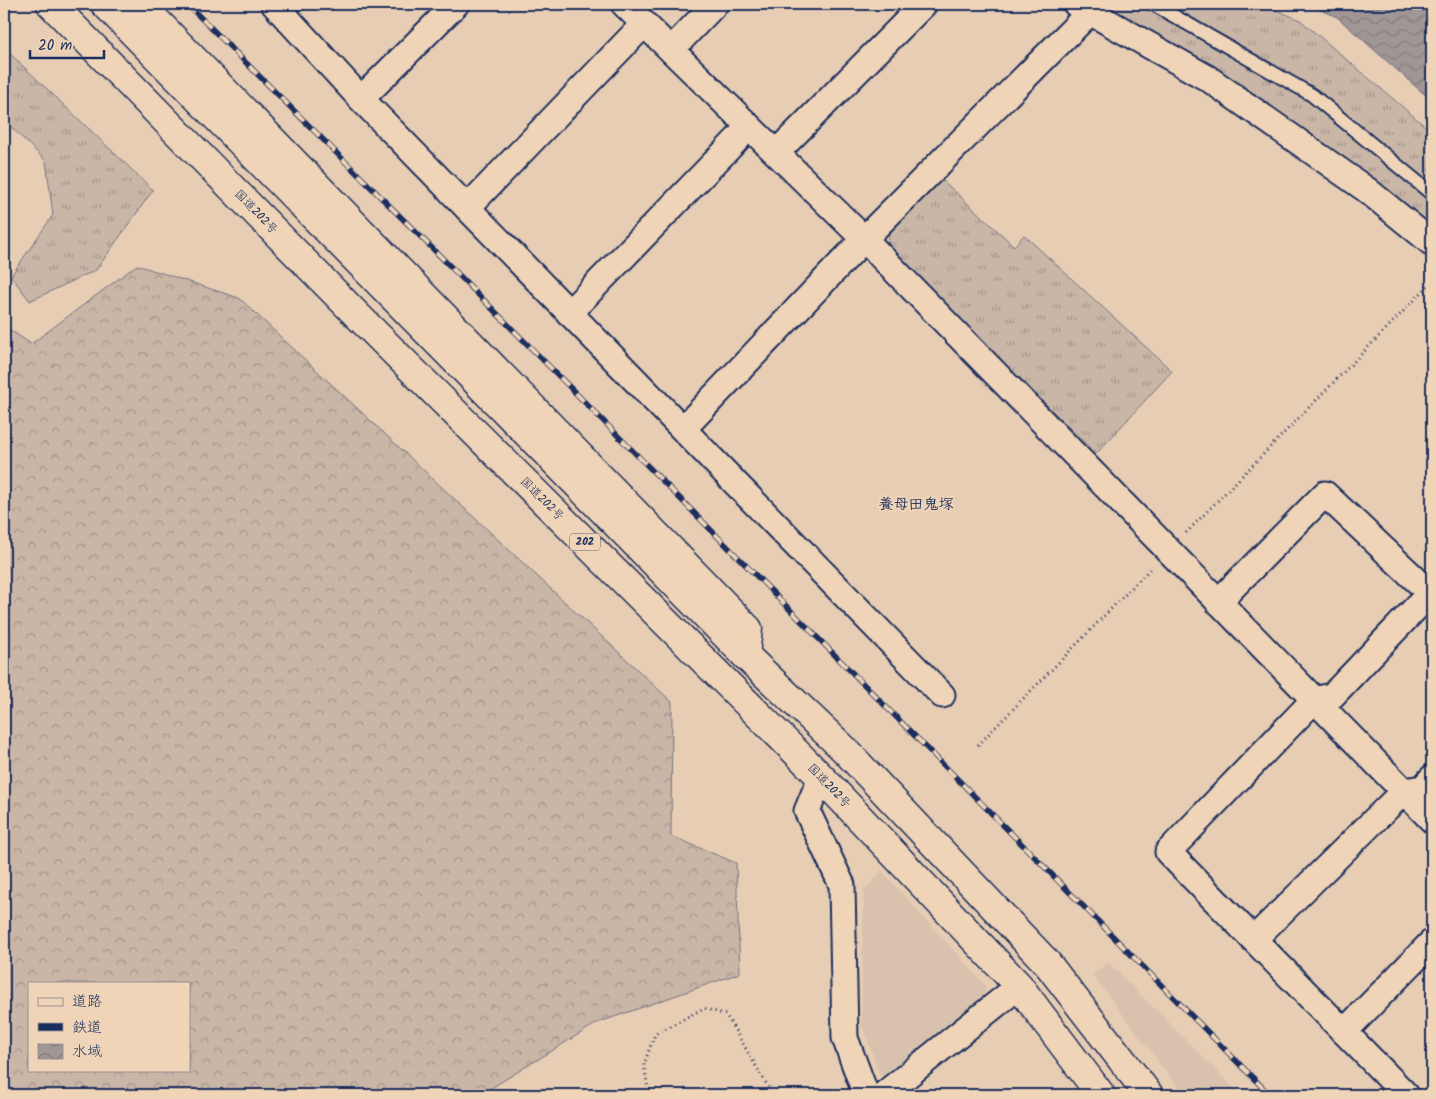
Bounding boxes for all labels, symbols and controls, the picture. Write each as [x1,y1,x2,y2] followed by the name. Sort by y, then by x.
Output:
[30,28,104,60] scale bar
[38,34,72,58] text: 20 m
[230,185,282,239] street label: 国道202号
[516,473,568,525] street label: 国道202号
[878,493,954,517] district label: 養母田鬼塚
[570,534,600,550] road number: 202
[803,759,855,813] street label: 国道202号
[28,982,190,1072] legend
[72,990,102,1014] text: 道路
[72,1016,102,1040] text: 鉄道
[72,1040,102,1064] text: 水域

